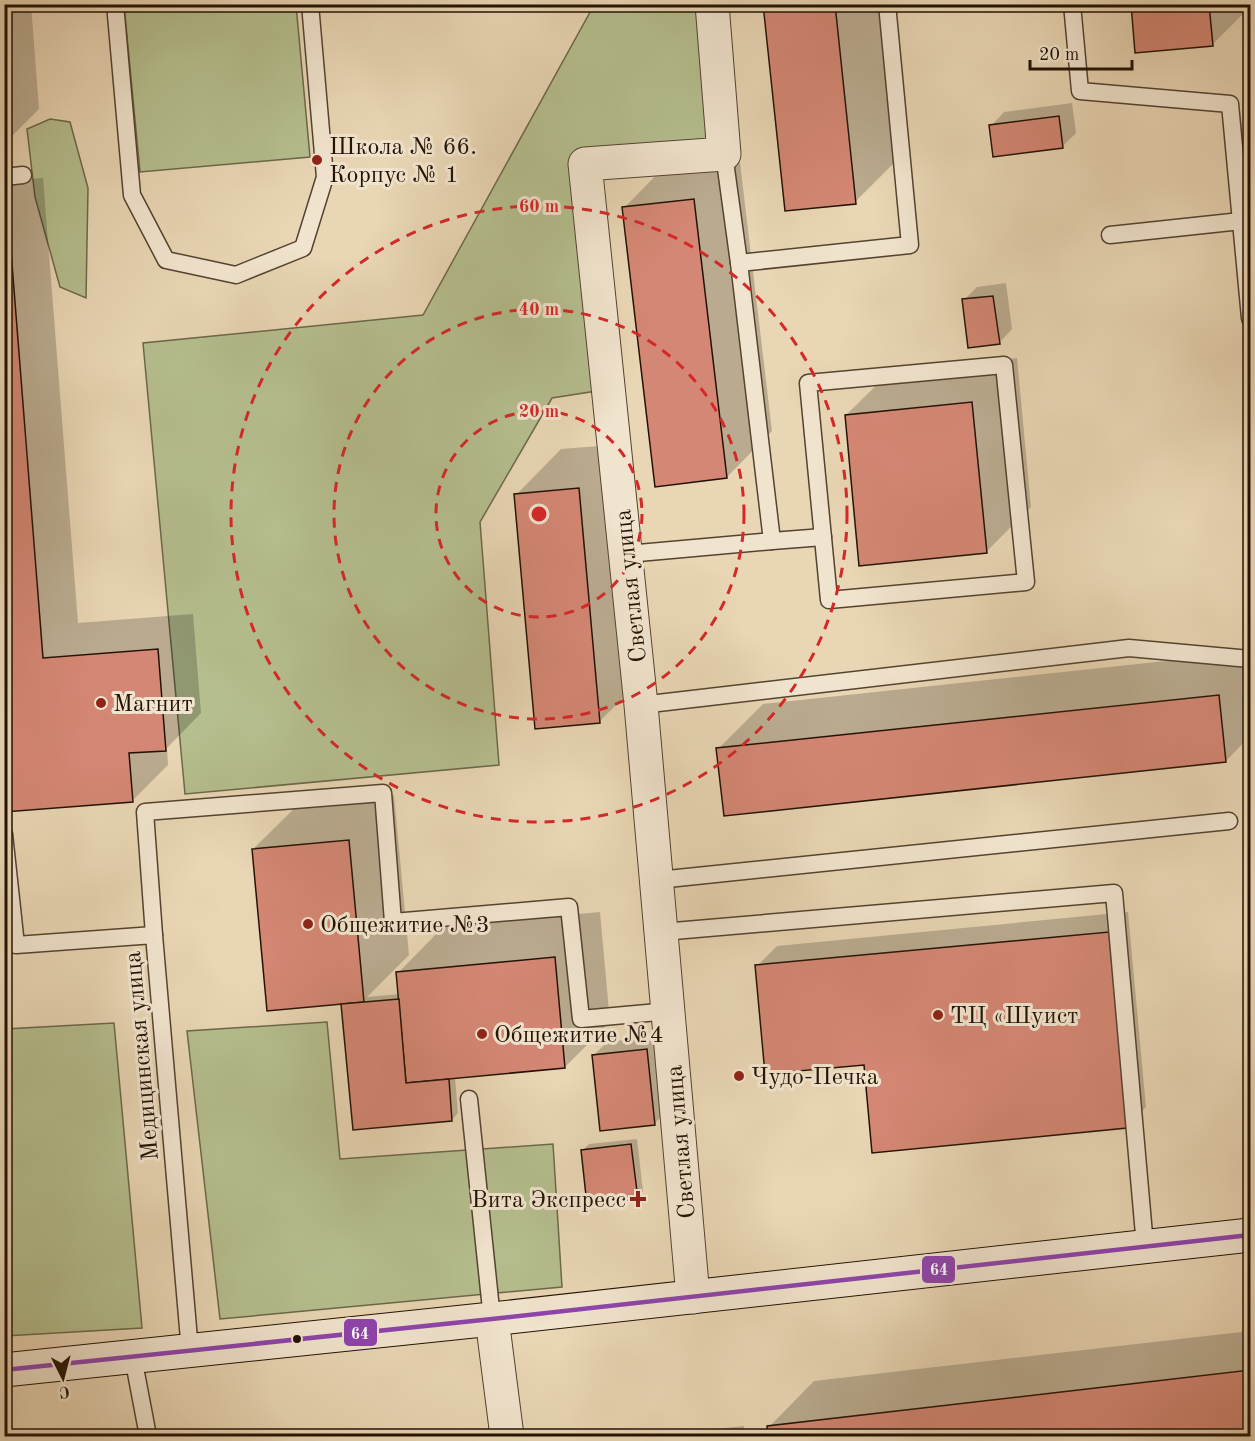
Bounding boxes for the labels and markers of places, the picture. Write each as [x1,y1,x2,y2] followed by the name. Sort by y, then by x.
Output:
[329,136,477,188] place label: Школа № 66. Корпус № 1
[310,153,324,167] marker: Школа № 66. Корпус № 1
[529,504,549,524] centre of rings
[113,693,193,717] place label: Магнит
[94,696,108,710] marker: Магнит
[320,914,490,938] place label: Общежитие №3
[301,917,315,931] marker: Общежитие №3
[950,1005,1078,1029] place label: ТЦ «Шуист
[931,1008,945,1022] marker: ТЦ «Шуист
[494,1024,664,1048] place label: Общежитие №4
[475,1027,489,1041] marker: Общежитие №4
[751,1066,879,1090] place label: Чудо-Печка
[732,1069,746,1083] marker: Чудо-Печка
[471,1189,626,1213] place label: Вита Экспресс
[631,1192,645,1206] marker: Вита Экспресс
[291,1333,303,1345] unlabelled marker

